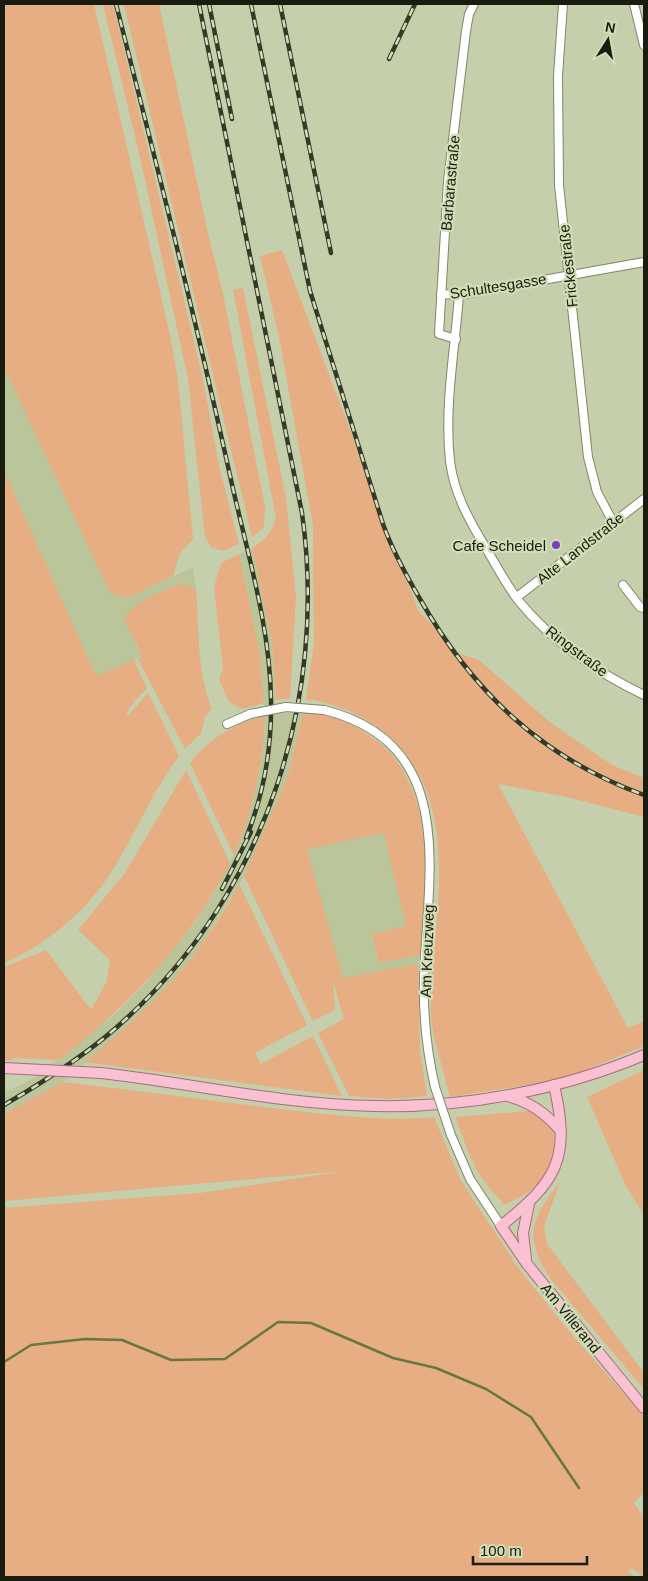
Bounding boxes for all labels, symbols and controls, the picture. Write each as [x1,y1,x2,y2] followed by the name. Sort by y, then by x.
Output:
[583,15,633,65] north arrow
[604,18,617,36] text: N
[437,135,463,231] street label: Barbarastraße
[555,224,581,308] street label: Frickestraße
[448,270,548,302] street label: Schultesgasse
[533,509,627,587] street label: Alte Landstraße
[453,537,546,554] place label: Cafe Scheidel
[550,539,562,551] marker: Cafe Scheidel
[543,622,611,680] street label: Ringstraße
[417,904,437,998] street label: Am Kreuzweg
[538,1280,604,1356] street label: Am Villerand
[473,1534,587,1566] scale bar
[480,1542,522,1559] text: 100 m

